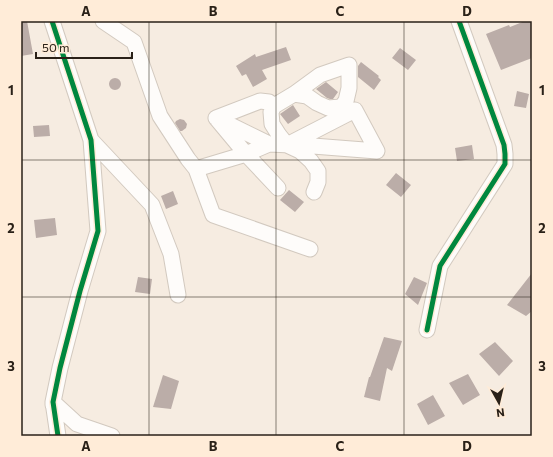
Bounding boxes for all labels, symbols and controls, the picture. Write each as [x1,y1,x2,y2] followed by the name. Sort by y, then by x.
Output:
[81,3,91,19] text: A
[209,3,218,19] text: B
[336,3,345,19] text: C
[462,3,472,19] text: D
[36,34,132,60] scale bar
[42,40,70,54] text: 50 m
[8,82,14,98] text: 1
[539,82,545,98] text: 1
[7,220,15,236] text: 2
[538,220,546,236] text: 2
[7,358,15,374] text: 3
[538,358,546,374] text: 3
[479,383,519,423] north arrow
[495,406,505,420] text: N
[81,438,91,454] text: A
[209,438,218,454] text: B
[336,438,345,454] text: C
[462,438,472,454] text: D

